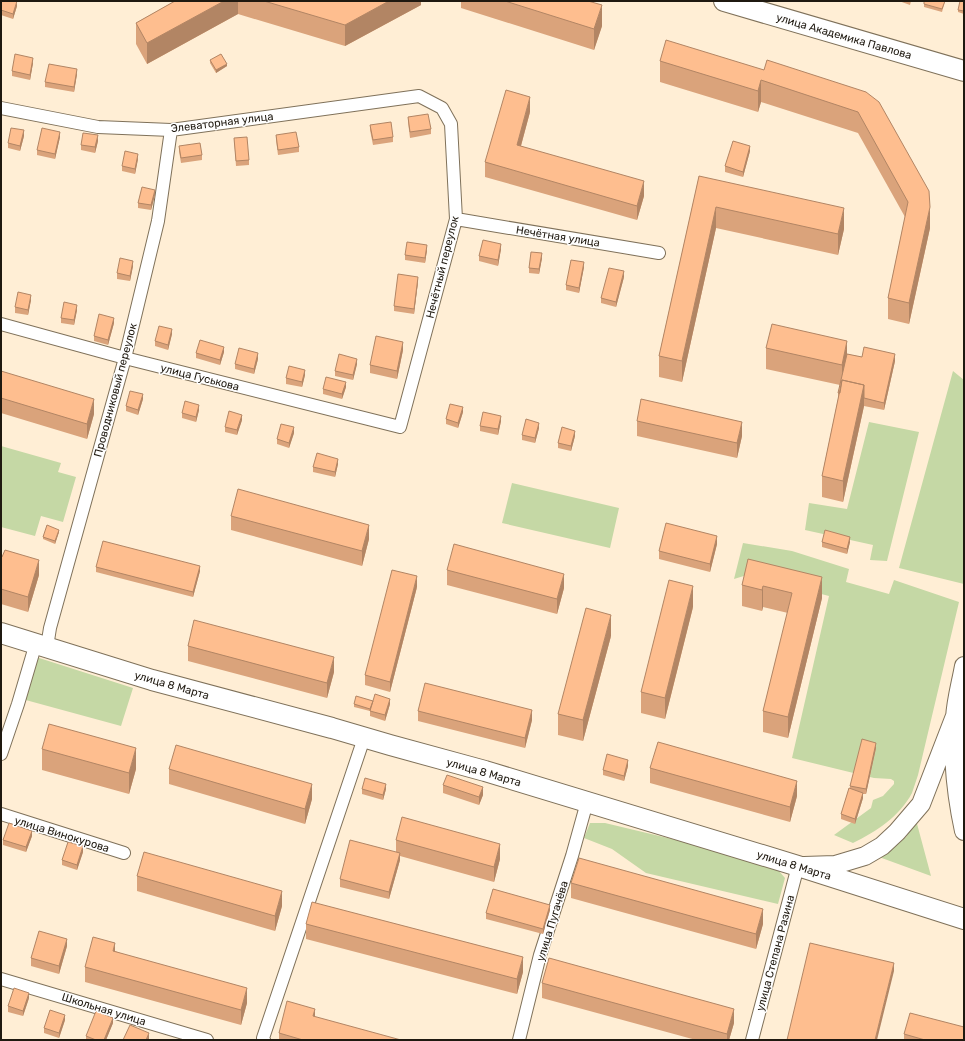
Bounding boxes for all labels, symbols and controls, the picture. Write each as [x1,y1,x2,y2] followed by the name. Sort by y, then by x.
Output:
[775,11,913,62] street label: улица Академика Павлова
[170,110,274,135] street label: Элеваторная улица
[423,214,462,320] street label: Нечётный переулок
[515,223,601,250] street label: Нечётная улица
[91,322,140,458] street label: Проводниковый переулок
[159,361,241,394] street label: улица Гуськова
[133,669,211,702] street label: улица 8 Марта
[445,756,523,789] street label: улица 8 Марта
[13,814,111,855] street label: улица Винокурова
[755,848,833,883] street label: улица 8 Марта
[534,879,571,963] street label: улица Пугачёва
[754,894,797,1013] street label: улица Степана Разина
[60,990,148,1028] street label: Школьная улица

